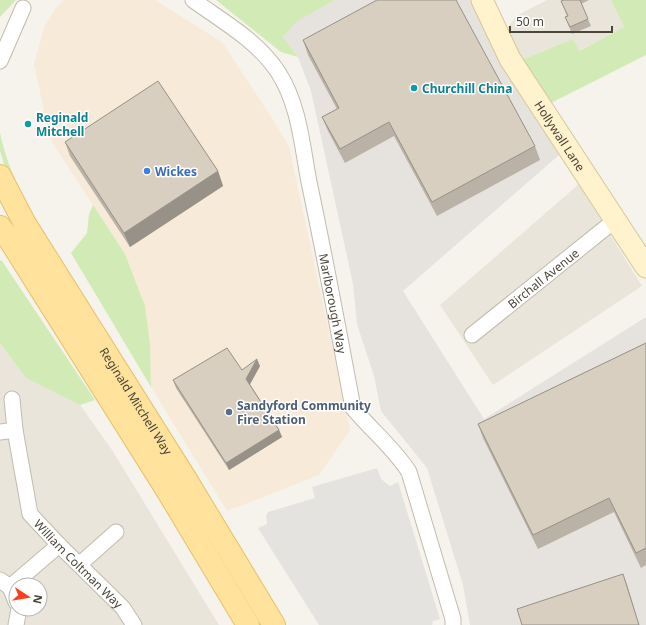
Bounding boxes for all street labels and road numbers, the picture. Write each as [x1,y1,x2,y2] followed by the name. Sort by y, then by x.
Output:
[531,97,590,175] street label: Hollywall Lane
[504,244,582,312] street label: Birchall Avenue
[315,252,351,356] street label: Marlborough Way
[96,344,177,458] street label: Reginald Mitchell Way
[31,515,127,613] street label: William Coltman Way

